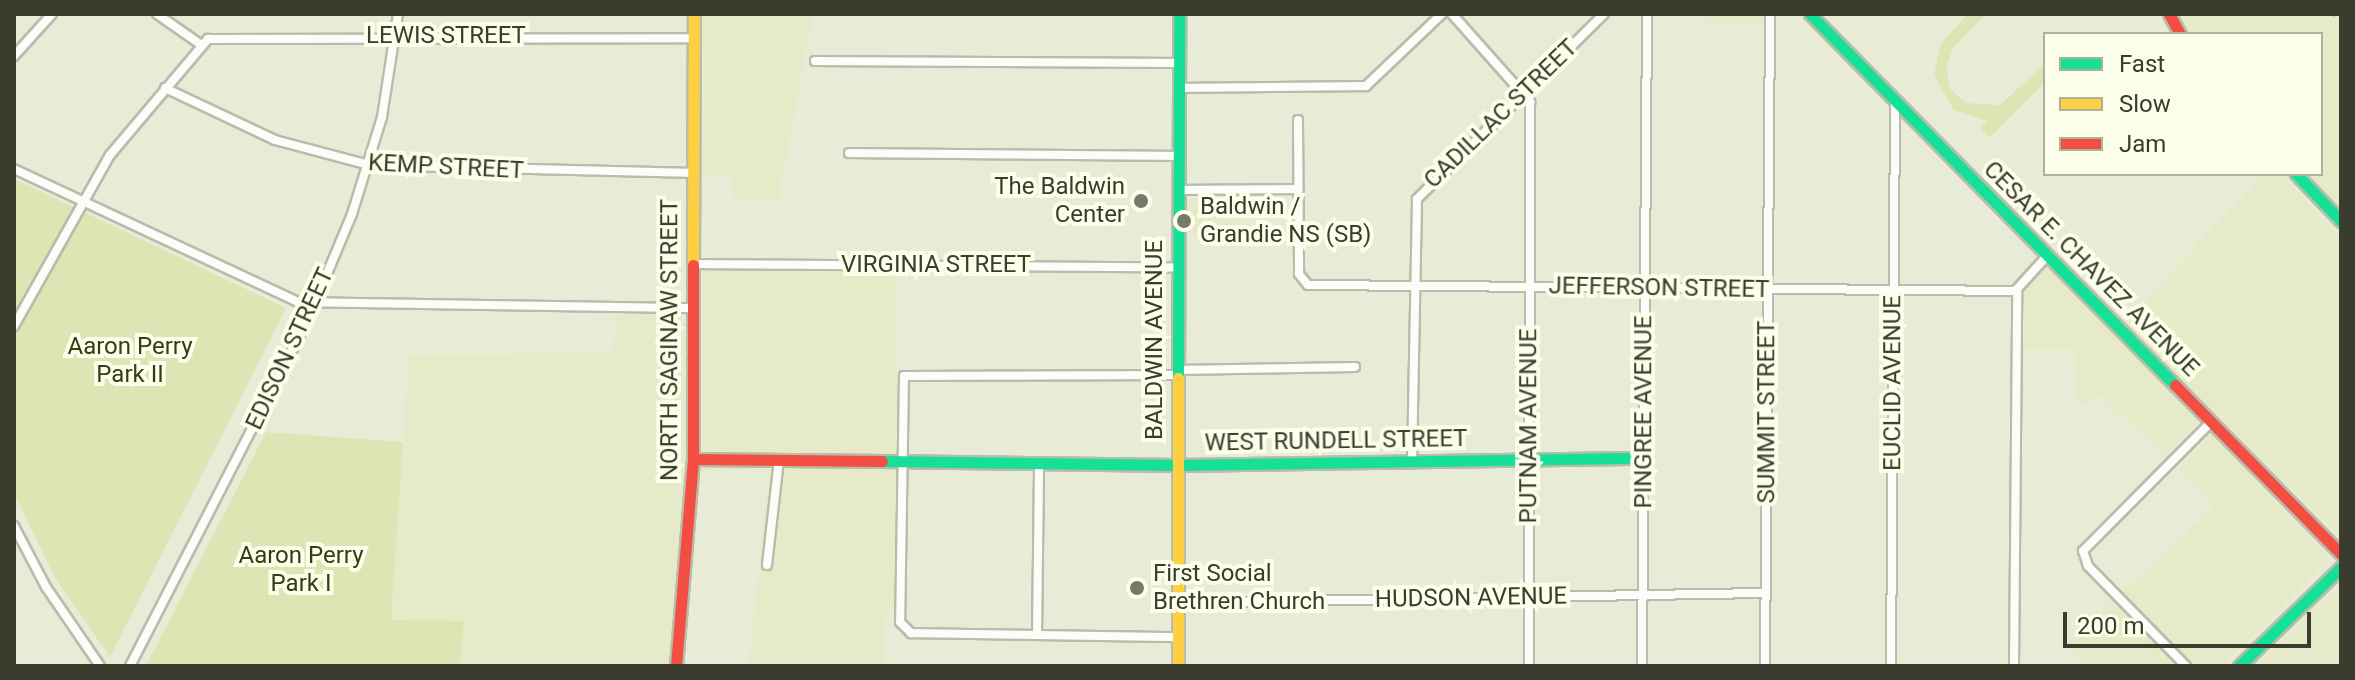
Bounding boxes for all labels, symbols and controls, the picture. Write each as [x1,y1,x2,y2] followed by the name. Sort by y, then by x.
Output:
[366,22,526,50] street label: LEWIS STREET
[2043,32,2323,176] legend
[1418,34,1584,194] street label: CADILLAC STREET
[2119,50,2165,78] text: Fast
[2119,90,2171,118] text: Slow
[2119,130,2166,158] text: Jam
[367,149,525,185] street label: KEMP STREET
[1977,155,2205,383] street label: CESAR E. CHAVEZ AVENUE
[994,173,1125,229] place label: The Baldwin Center
[1132,192,1150,210] marker: The Baldwin Center
[1200,193,1371,249] place label: Baldwin / Grandie NS (SB)
[656,199,684,481] street label: NORTH SAGINAW STREET
[1175,212,1193,230] marker: Baldwin / Grandie NS (SB)
[1141,240,1169,440] street label: BALDWIN AVENUE
[841,251,1031,279] street label: VIRGINIA STREET
[240,264,340,434] street label: EDISON STREET
[1548,272,1770,304] street label: JEFFERSON STREET
[1879,295,1907,471] street label: EUCLID AVENUE
[1630,315,1658,509] street label: PINGREE AVENUE
[1753,320,1781,504] street label: SUMMIT STREET
[1515,329,1543,523] street label: PUTNAM AVENUE
[67,333,193,389] park label: Aaron Perry Park II
[1204,424,1468,458] street label: WEST RUNDELL STREET
[238,542,364,598] park label: Aaron Perry Park I
[1153,560,1325,616] place label: First Social Brethren Church
[1128,579,1146,597] marker: First Social Brethren Church
[1375,582,1567,614] street label: HUDSON AVENUE
[2067,596,2315,646] scale bar
[2077,612,2144,640] text: 200 m

